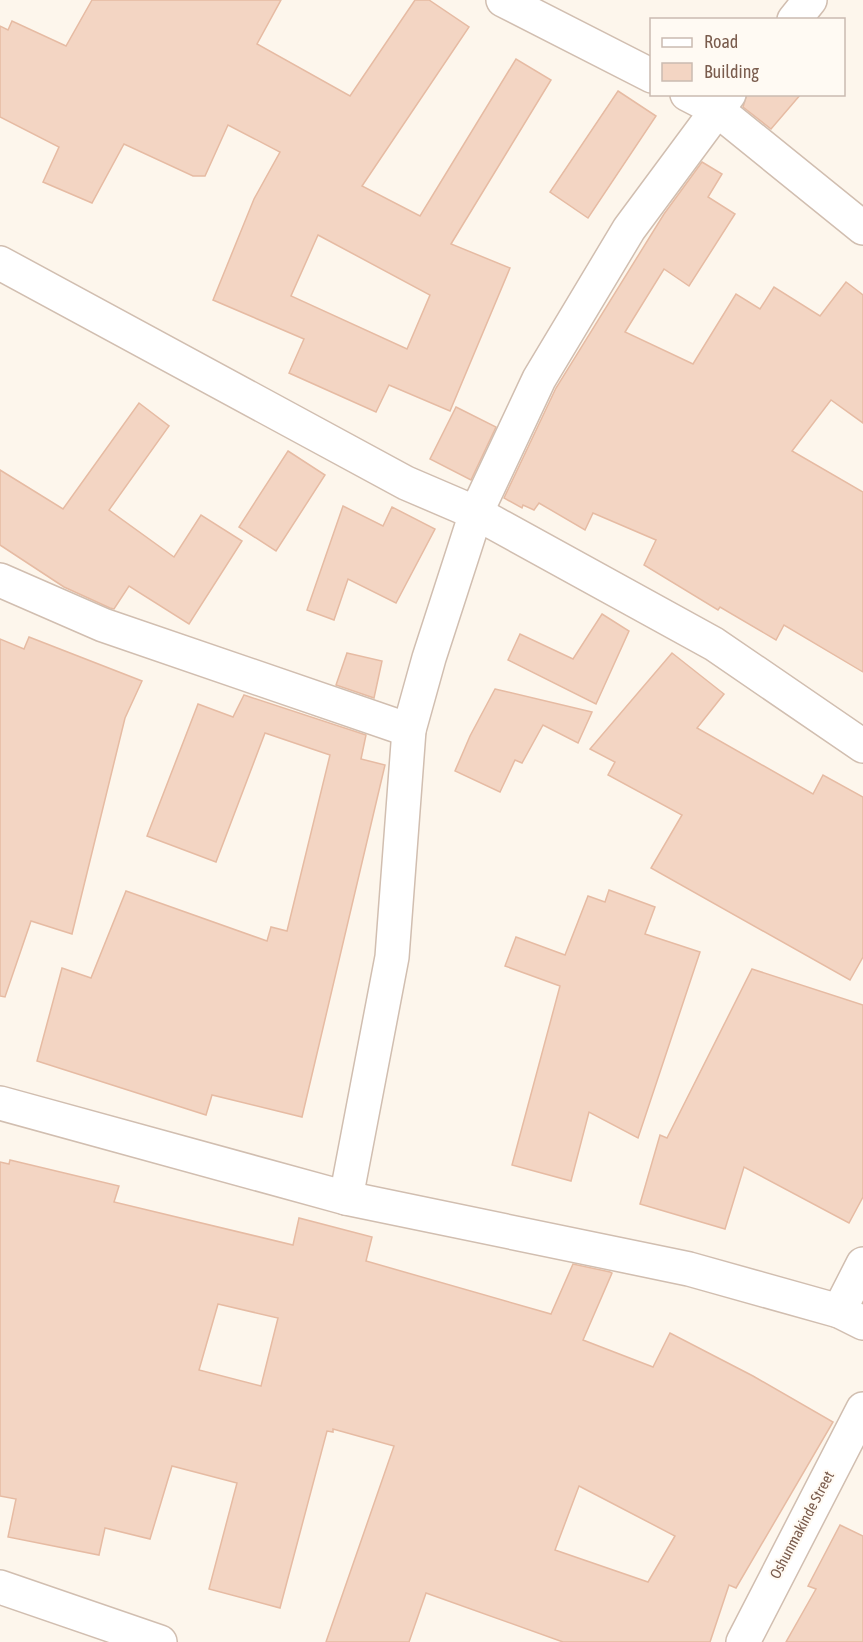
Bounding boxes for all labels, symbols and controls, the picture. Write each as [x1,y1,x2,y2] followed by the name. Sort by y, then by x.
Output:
[650,18,845,96] legend
[704,31,738,52] text: Road
[704,61,759,82] text: Building
[766,1468,837,1581] street label: Oshunmakinde Street

